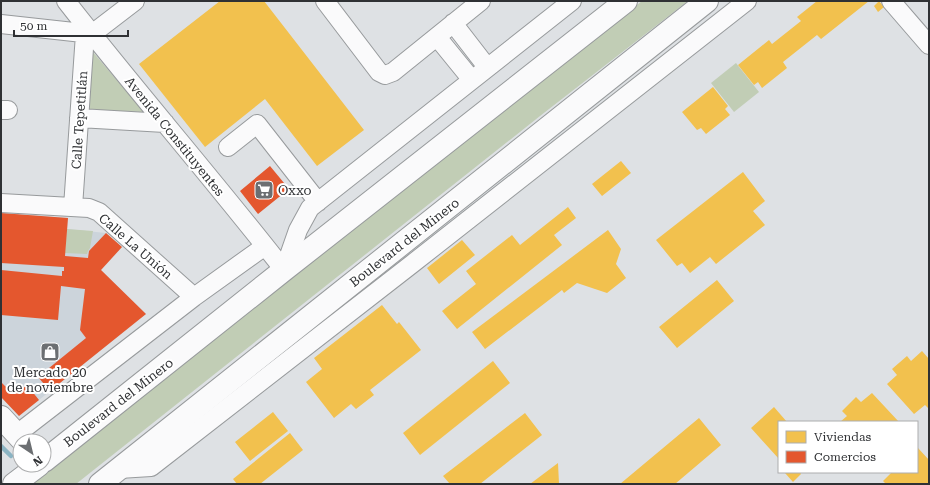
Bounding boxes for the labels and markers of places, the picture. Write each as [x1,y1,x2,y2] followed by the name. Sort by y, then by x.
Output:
[253,179,275,201] supermarket icon: Oxxo
[278,183,311,198] place label: Oxxo
[39,341,61,363] shop icon: Mercado 20 de noviembre
[7,365,93,395] place label: Mercado 20 de noviembre

